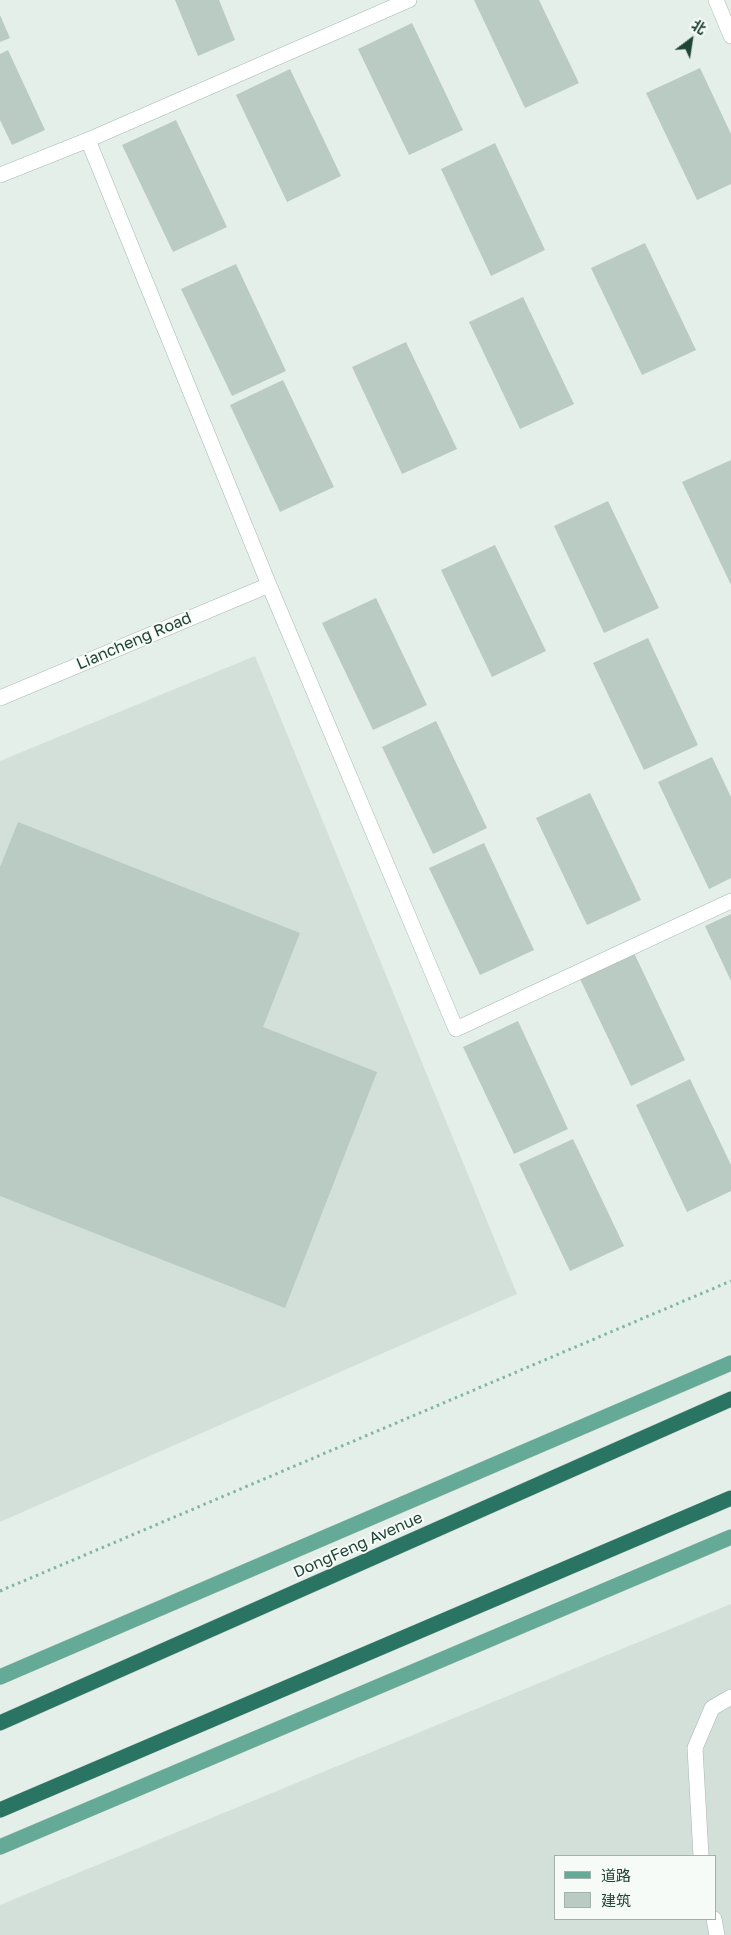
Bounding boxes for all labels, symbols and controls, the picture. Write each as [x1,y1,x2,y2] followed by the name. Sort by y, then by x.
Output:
[666,15,716,65] north arrow
[689,16,709,38] text: 北
[74,608,194,674] street label: Liancheng Road
[290,1508,426,1582] street label: DongFeng Avenue
[554,1855,716,1920] legend
[601,1866,631,1884] text: 道路
[601,1891,631,1909] text: 建筑

